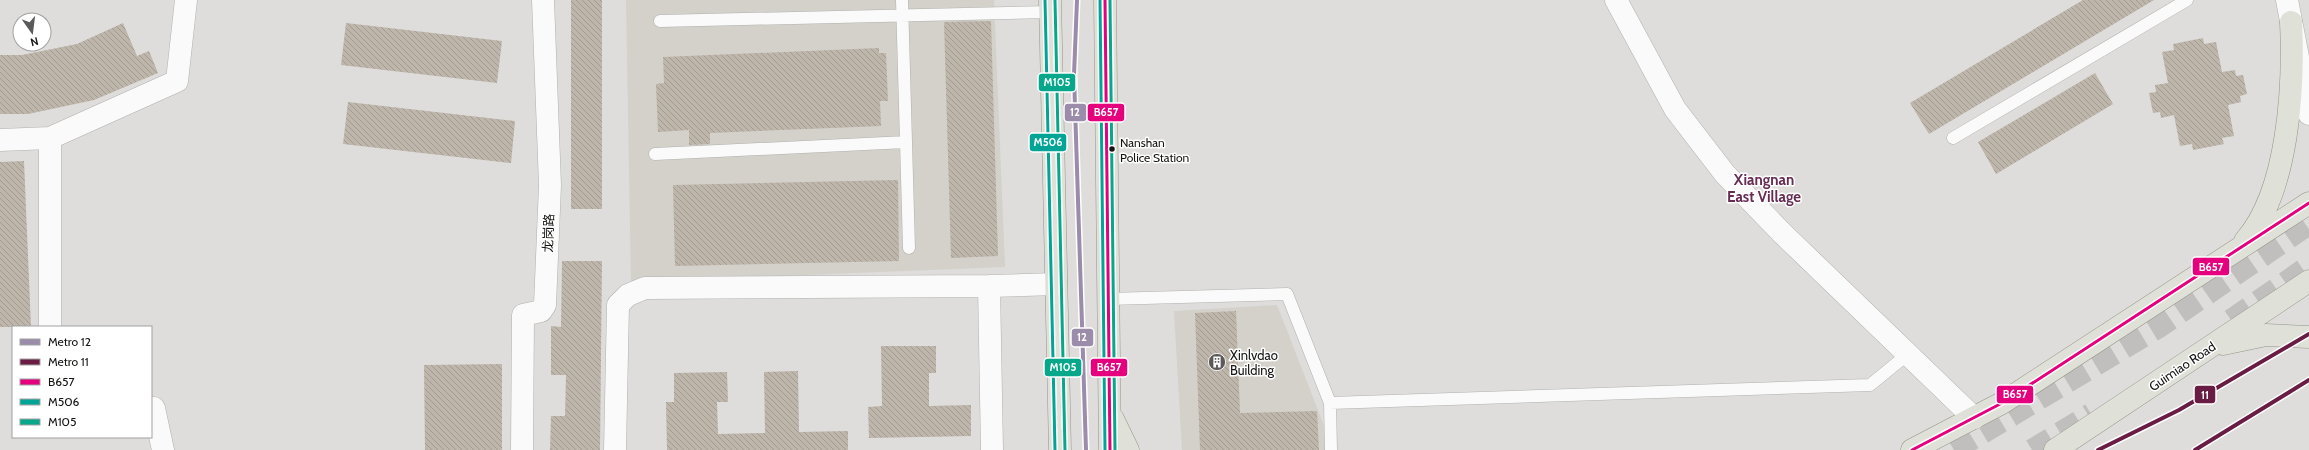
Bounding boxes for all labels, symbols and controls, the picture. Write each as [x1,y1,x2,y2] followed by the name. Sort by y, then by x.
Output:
[12,12,52,52] north arrow
[29,34,40,49] text: N
[1038,73,1076,92] line badge: M105
[1044,75,1070,89] text: M105
[1064,103,1087,122] line badge: 12
[1087,103,1125,122] line badge: B657
[1070,105,1080,119] text: 12
[1094,105,1119,119] text: B657
[1029,133,1067,152] line badge: M506
[1033,135,1063,149] text: M506
[1120,135,1190,165] place label: Nanshan Police Station
[1107,144,1117,154] marker: Nanshan Police Station
[1727,171,1801,206] district label: Xiangnan East Village
[539,213,557,253] street label: 龙岗路
[2192,257,2230,276] line badge: B657
[2199,260,2224,274] text: B657
[12,326,152,438] legend
[1071,328,1094,347] line badge: 12
[1077,330,1087,344] text: 12
[48,334,91,349] text: Metro 12
[2146,338,2218,394] street label: Guimiao Road
[1230,347,1278,378] place label: Xinlvdao Building
[1207,352,1227,372] building icon: Xinlvdao Building
[48,354,89,369] text: Metro 11
[1044,358,1082,377] line badge: M105
[1090,358,1128,377] line badge: B657
[1050,360,1076,374] text: M105
[1097,360,1122,374] text: B657
[48,374,75,389] text: B657
[1996,385,2034,404] line badge: B657
[2194,385,2216,404] line badge: 11
[2003,387,2028,401] text: B657
[2201,388,2209,402] text: 11
[48,394,80,409] text: M506
[48,414,76,429] text: M105

